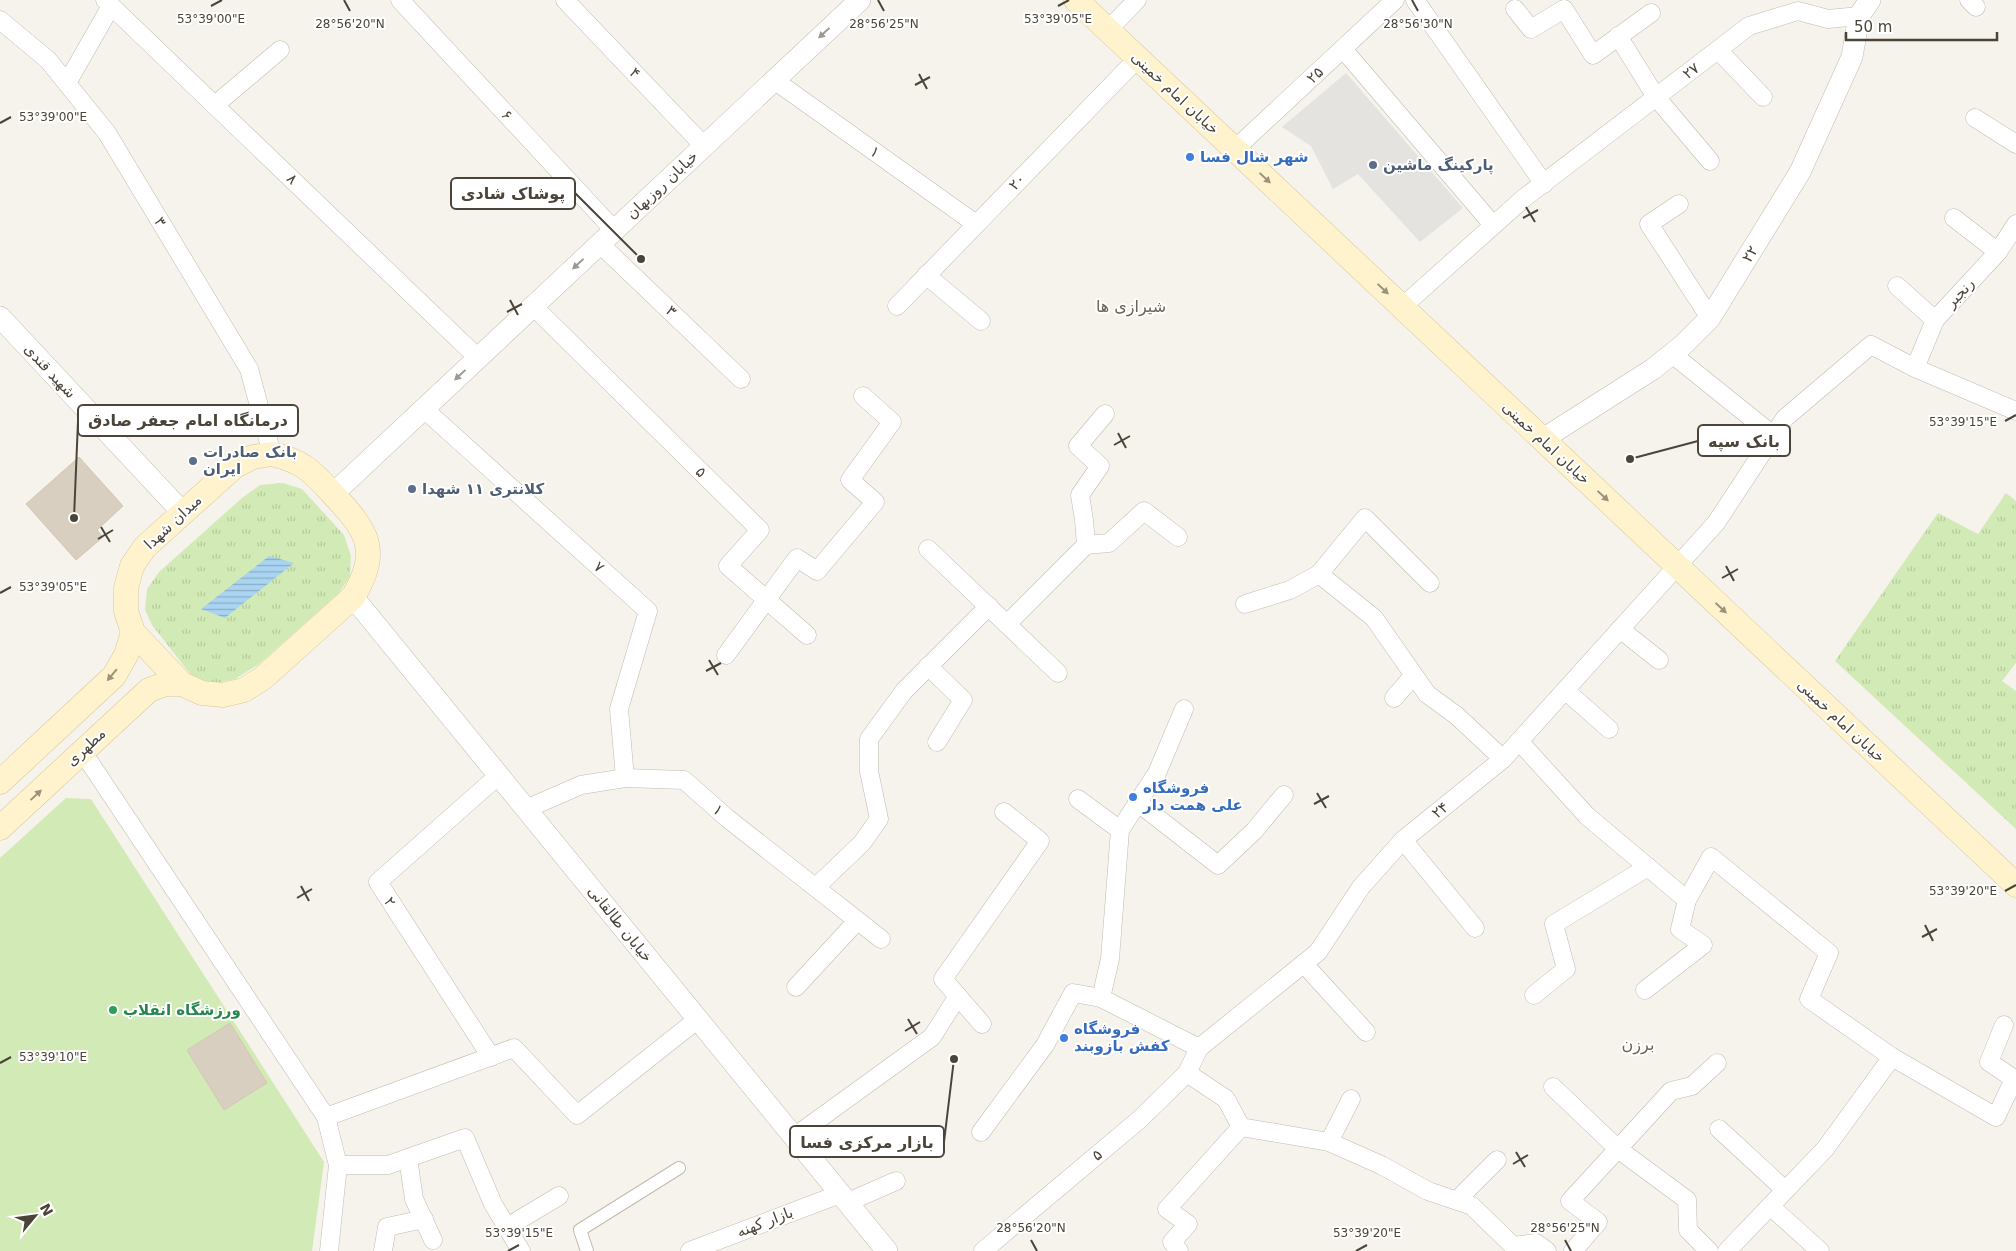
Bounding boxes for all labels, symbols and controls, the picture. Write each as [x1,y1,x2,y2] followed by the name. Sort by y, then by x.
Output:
[1846,10,1997,42] scale bar
[177,12,245,26] text: 53°39'00"E
[1024,12,1092,26] text: 53°39'05"E
[315,17,385,31] text: 28°56'20"N
[849,17,919,31] text: 28°56'25"N
[1383,17,1453,31] text: 28°56'30"N
[1854,18,1892,36] text: 50 m
[819,27,831,39] one-way arrow
[1127,48,1223,138] street label: خیابان امام خمینی
[1679,59,1703,83] street label: ۲۷
[1303,63,1327,87] street label: ۲۵
[626,64,644,82] street label: ۴
[498,106,516,124] street label: ۶
[19,110,87,124] text: 53°39'00"E
[867,142,883,162] street label: ۱
[622,147,702,223] street label: خیابان روزبهان
[1200,148,1309,166] place label: شهر شال فسا
[1184,151,1196,163] marker: شهر شال فسا
[1383,156,1494,175] place label: پارکینگ ماشین
[1367,159,1379,171] marker: پارکینگ ماشین
[283,170,301,188] street label: ۸
[1005,170,1029,194] street label: ۲۰
[1258,172,1270,184] one-way arrow
[451,178,575,209] callout: پوشاک شادی
[461,184,565,204] text: پوشاک شادی
[150,214,170,230] street label: ۳
[1738,242,1762,266] street label: ۲۲
[573,258,585,270] one-way arrow
[1941,274,1978,312] street label: رنجبر
[1377,283,1389,295] one-way arrow
[1096,297,1166,317] district label: شیرازی ها
[662,302,680,320] street label: ۳
[20,340,80,402] street label: شهید قندی
[454,369,466,381] one-way arrow
[1498,398,1594,488] street label: خیابان امام خمینی
[78,405,298,436] callout: درمانگاه امام جعفر صادق
[88,411,288,430] text: درمانگاه امام جعفر صادق
[1929,415,1997,429] text: 53°39'15"E
[1698,425,1790,456] callout: بانک سپه
[1708,432,1780,452] text: بانک سپه
[203,443,297,478] place label: بانک صادرات ایران
[187,455,199,467] marker: بانک صادرات ایران
[692,463,710,481] street label: ۵
[422,480,544,498] place label: کلانتری ۱۱ شهدا
[406,483,418,495] marker: کلانتری ۱۱ شهدا
[1597,490,1609,502] one-way arrow
[141,491,205,553] street label: میدان شهدا
[590,558,608,576] street label: ۷
[19,580,87,594] text: 53°39'05"E
[1715,602,1727,614] one-way arrow
[107,669,118,682] one-way arrow
[1793,676,1889,766] street label: خیابان امام خمینی
[63,724,109,770] street label: مطهری
[1142,779,1243,814] place label: فروشگاه علی همت دار
[29,789,41,801] one-way arrow
[1127,791,1139,803] marker: فروشگاه علی همت دار
[1428,798,1452,822] street label: ۲۴
[709,801,727,819] street label: ۱
[584,882,656,966] street label: خیابان طالقانی
[1929,884,1997,898] text: 53°39'20"E
[380,894,400,910] street label: ۲
[123,1001,241,1019] place label: ورزشگاه انقلاب
[107,1004,119,1016] marker: ورزشگاه انقلاب
[1074,1020,1170,1055] place label: فروشگاه کفش بازوبند
[1058,1032,1070,1044] marker: فروشگاه کفش بازوبند
[1622,1035,1654,1055] district label: برزن
[19,1050,87,1064] text: 53°39'10"E
[790,1126,944,1157] callout: بازار مرکزی فسا
[800,1133,934,1152] text: بازار مرکزی فسا
[1088,1146,1106,1164] street label: ۵
[10,1191,60,1241] north arrow
[37,1201,56,1219] text: N
[734,1203,796,1241] street label: بازار کهنه
[996,1221,1066,1235] text: 28°56'20"N
[1530,1221,1600,1235] text: 28°56'25"N
[485,1226,553,1240] text: 53°39'15"E
[1333,1226,1401,1240] text: 53°39'20"E

